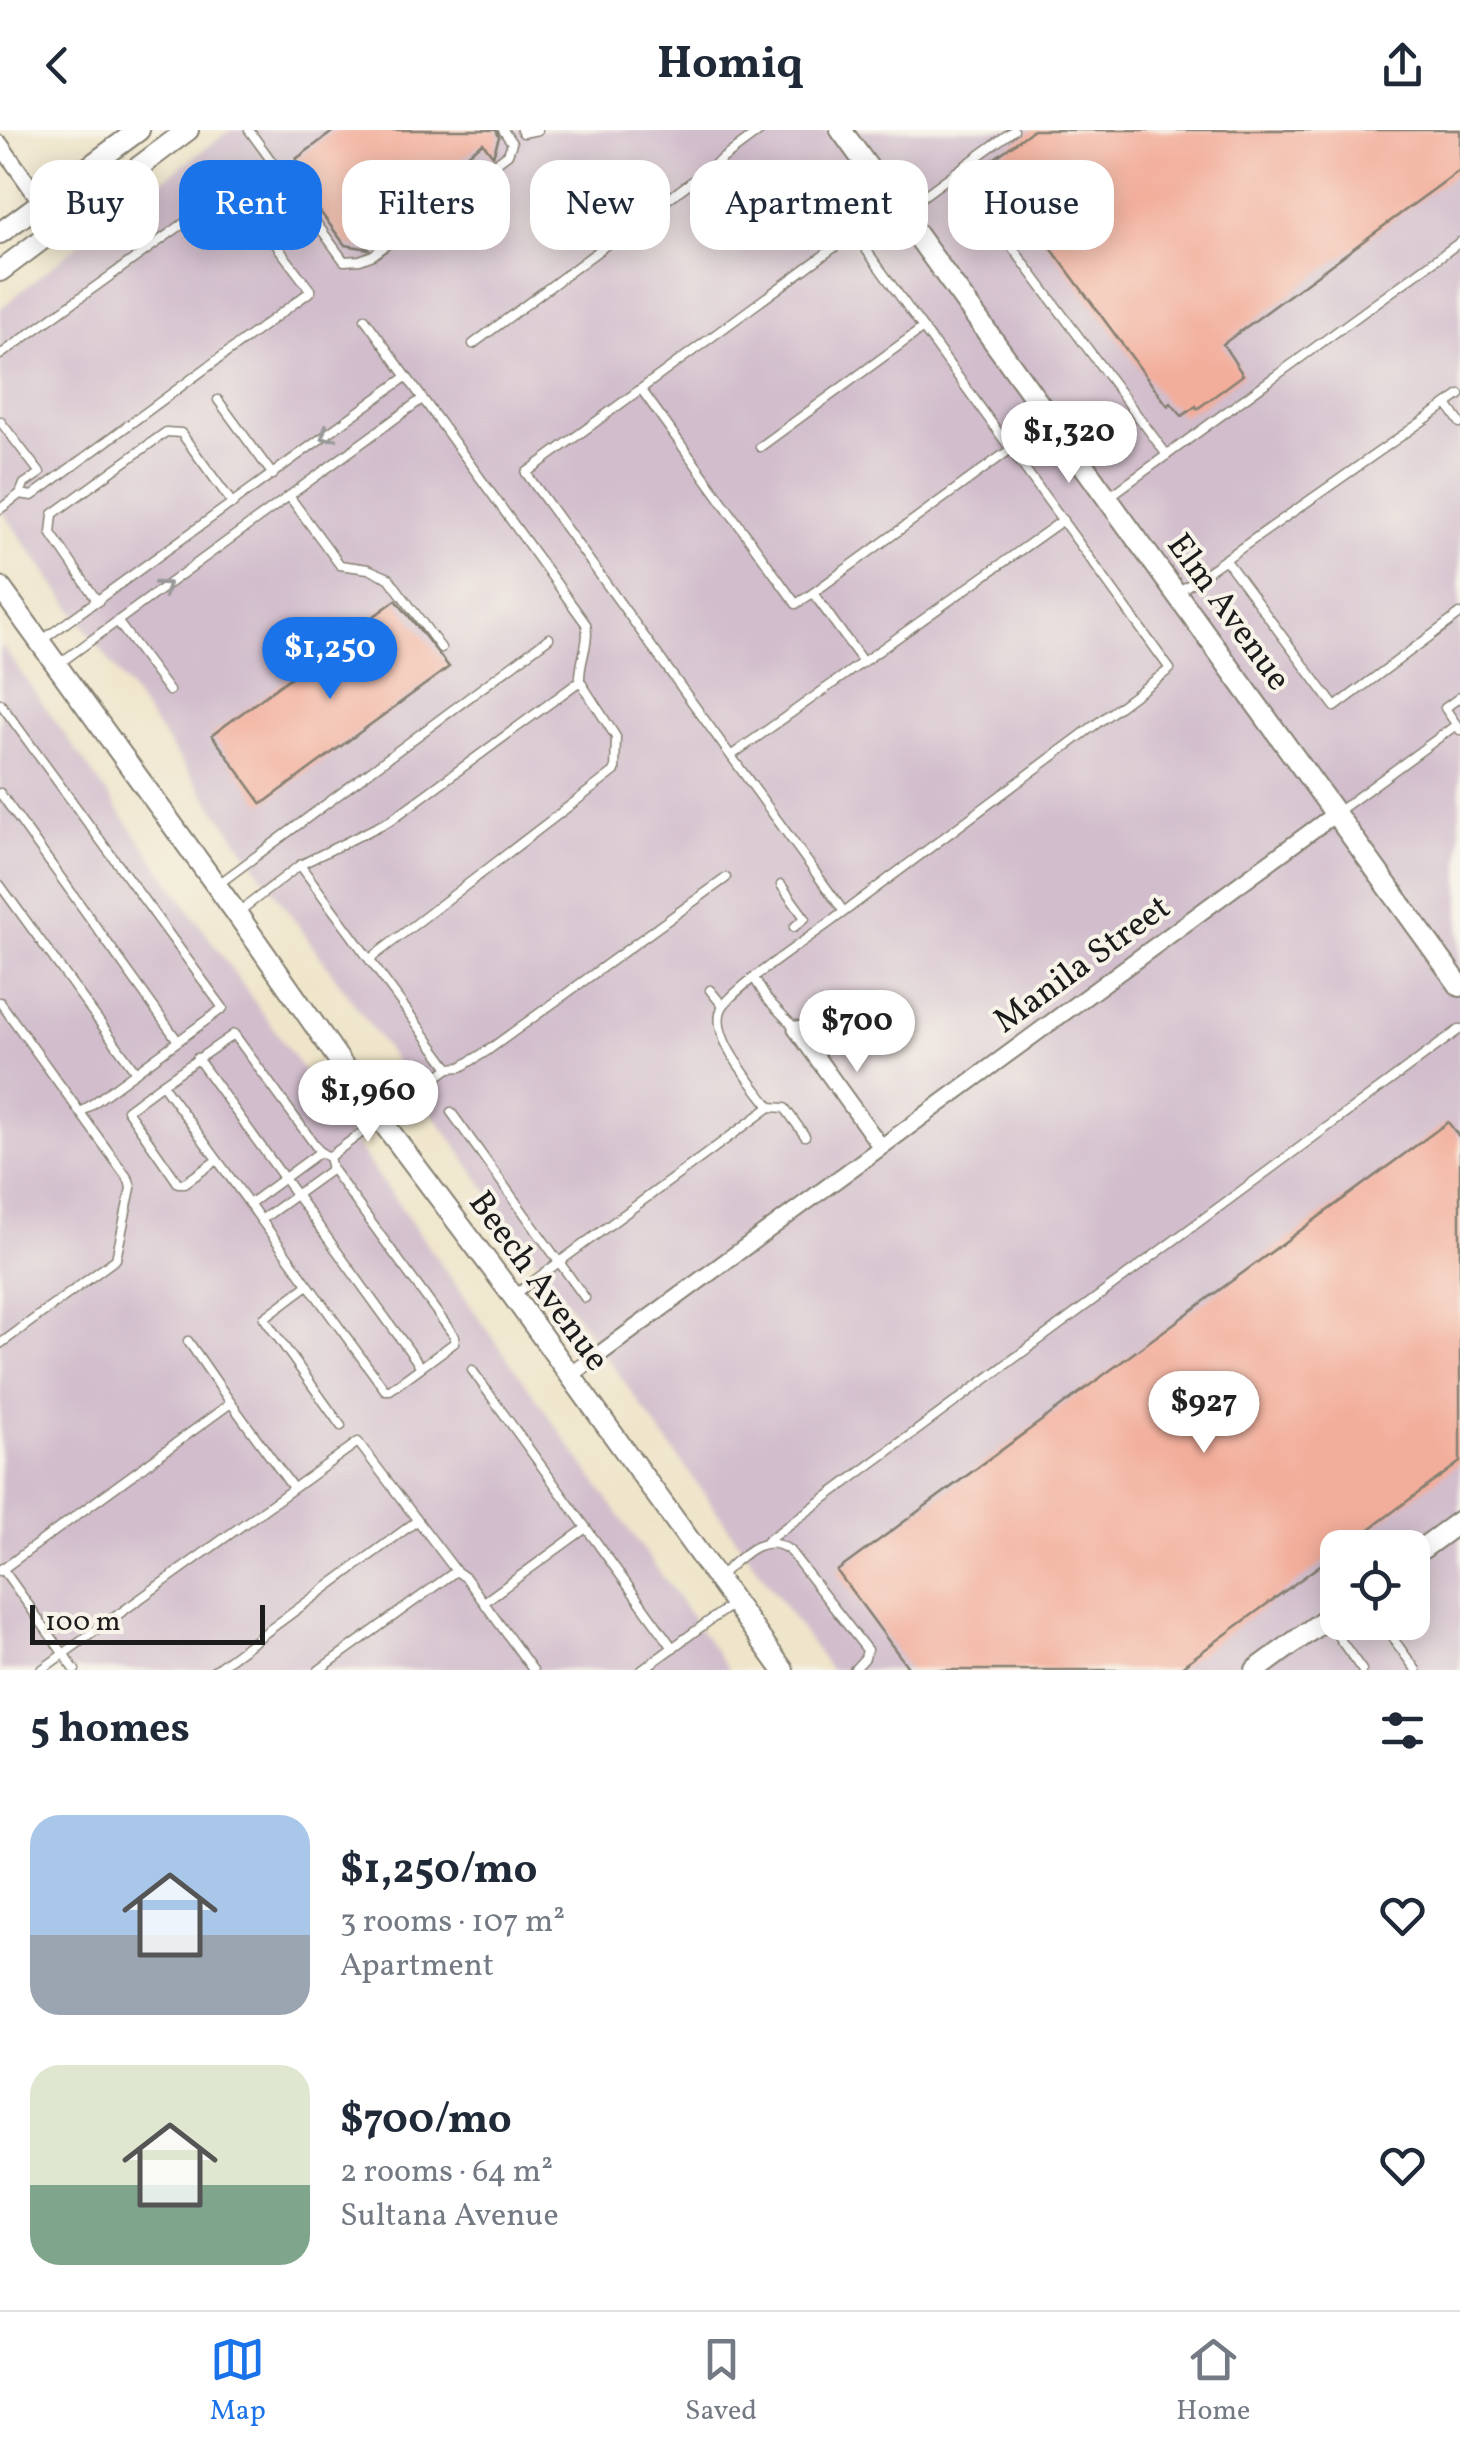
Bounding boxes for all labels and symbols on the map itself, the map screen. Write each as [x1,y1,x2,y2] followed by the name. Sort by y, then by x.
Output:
[988,401,1150,486] pin: $1,320
[320,422,339,441] one-way arrow
[1154,524,1301,701] street label: Elm Avenue
[153,582,171,599] one-way arrow
[249,617,411,702] pin: $1,250
[984,885,1181,1046] street label: Manila Street
[798,990,916,1075] pin: $700
[287,1060,449,1145] pin: $1,960
[456,1182,619,1382] street label: Beech Avenue
[1145,1371,1263,1456] pin: $927
[30,1600,265,1644] scale bar

